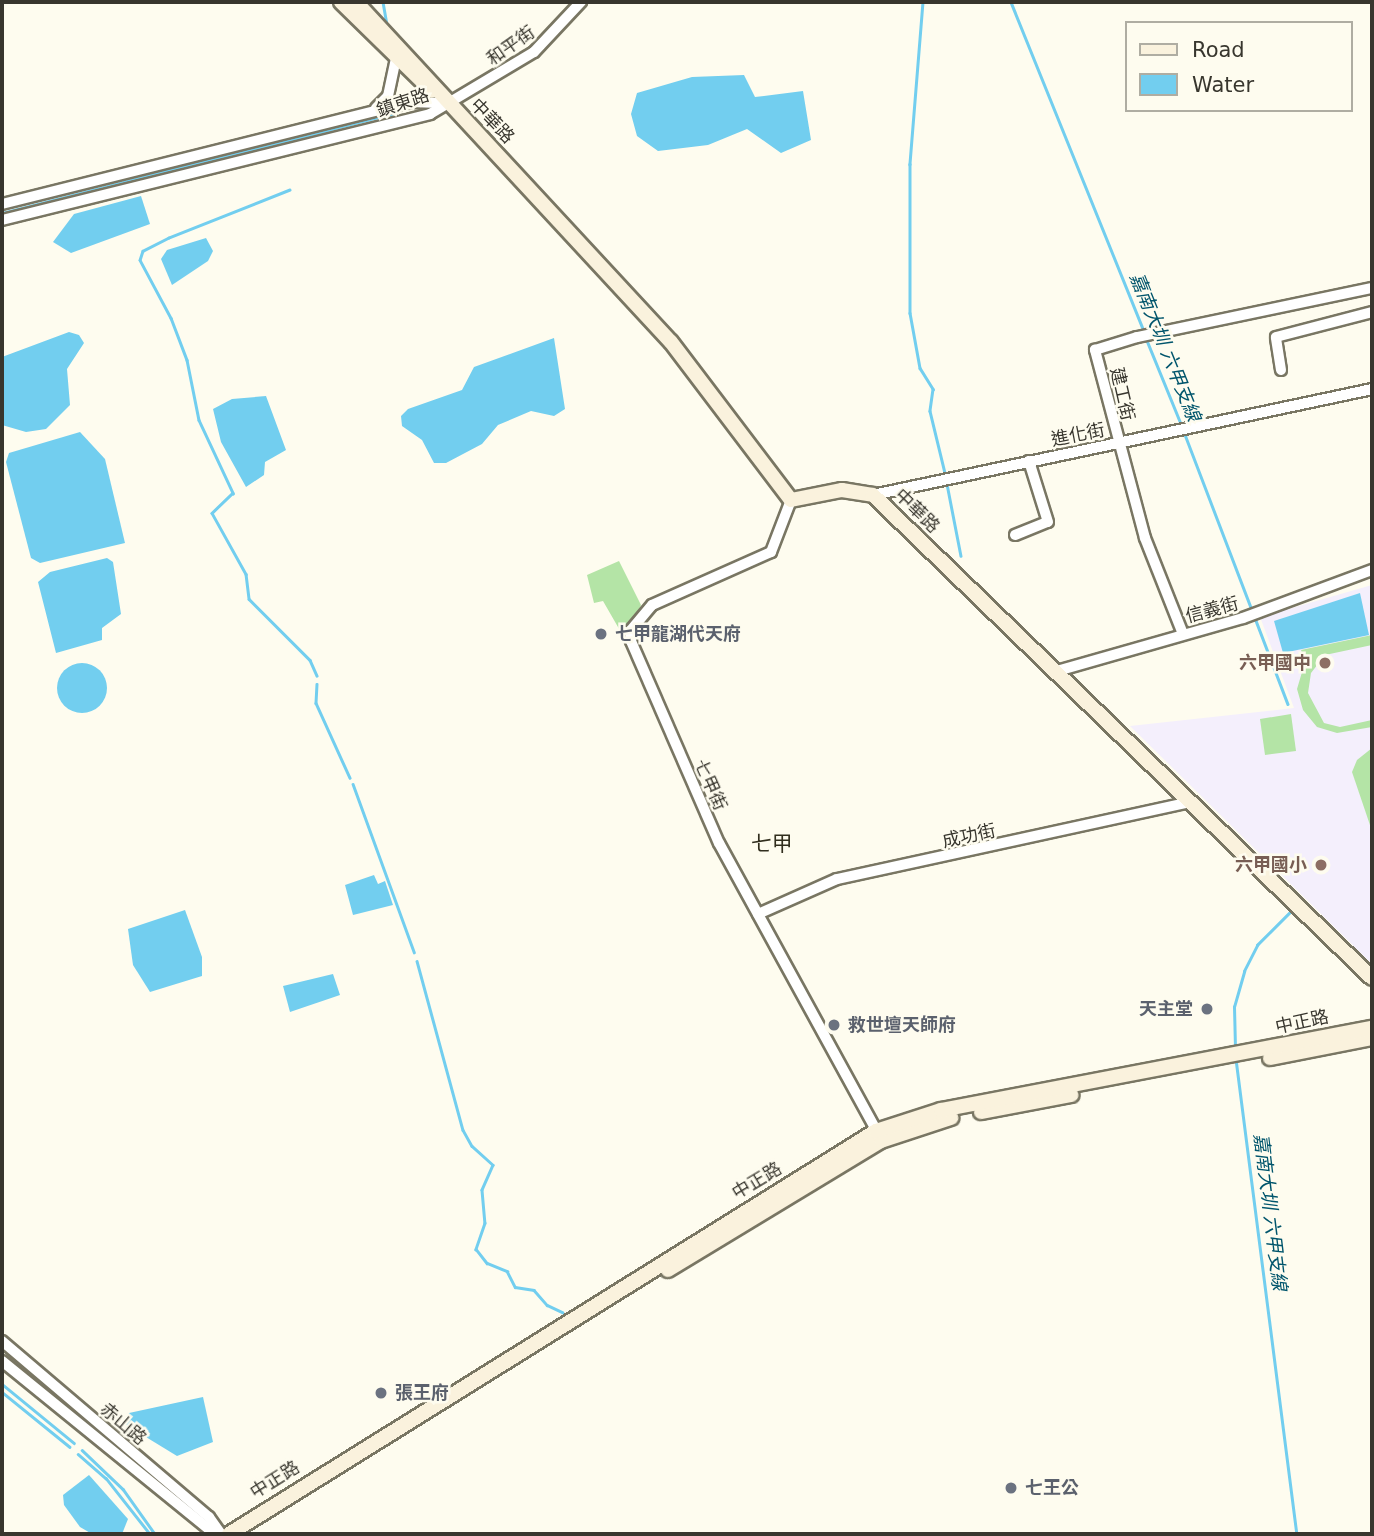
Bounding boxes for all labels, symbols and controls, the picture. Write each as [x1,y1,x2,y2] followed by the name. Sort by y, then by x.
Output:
[1126,21,1353,112] legend
[483,22,539,70] street label: 和平街
[1192,38,1245,62] text: Road
[1192,73,1254,97] text: Water
[374,84,432,122] street label: 鎮東路
[465,94,519,148] street label: 中華路
[1125,269,1205,425] water label: 嘉南大圳 六甲支線
[1105,365,1139,423] street label: 建工街
[1049,419,1107,451] street label: 進化街
[890,484,944,538] street label: 中華路
[1183,593,1241,627] street label: 信義街
[615,623,741,645] place label: 七甲龍湖代天府
[593,626,609,642] marker: 七甲龍湖代天府
[1239,652,1311,674] place label: 六甲國中
[1317,655,1333,671] marker: 六甲國中
[689,756,731,814] street label: 七甲街
[940,820,998,852] street label: 成功街
[751,831,793,857] district label: 七甲
[1235,854,1307,876] place label: 六甲國小
[1313,857,1329,873] marker: 六甲國小
[1139,998,1193,1020] place label: 天主堂
[1199,1001,1215,1017] marker: 天主堂
[1273,1006,1331,1038] street label: 中正路
[848,1014,956,1036] place label: 救世壇天師府
[826,1017,842,1033] marker: 救世壇天師府
[1249,1132,1291,1292] water label: 嘉南大圳 六甲支線
[728,1158,786,1204] street label: 中正路
[395,1382,449,1404] place label: 張王府
[373,1385,389,1401] marker: 張王府
[95,1398,151,1450] street label: 赤山路
[246,1457,304,1503] street label: 中正路
[1025,1477,1079,1499] place label: 七王公
[1003,1480,1019,1496] marker: 七王公

